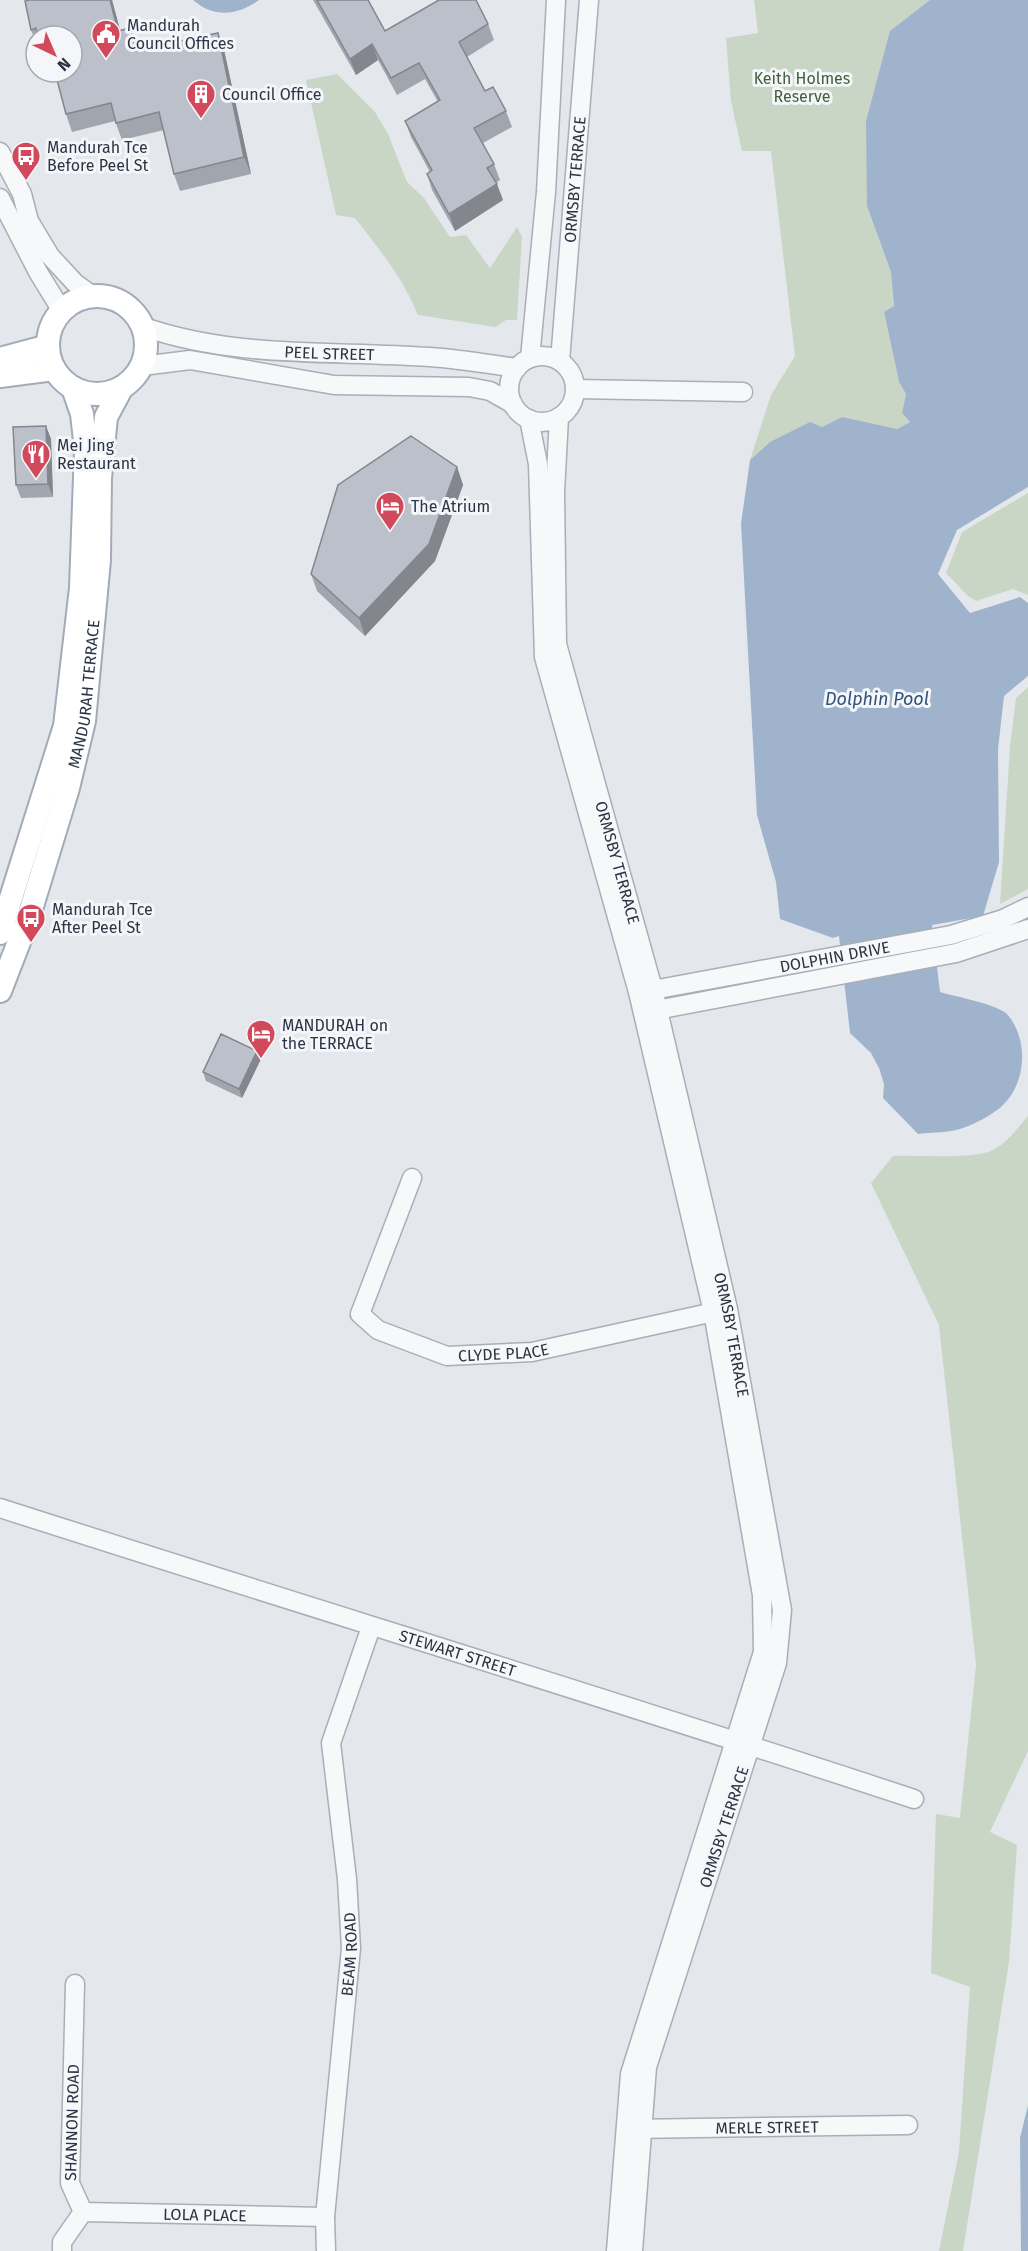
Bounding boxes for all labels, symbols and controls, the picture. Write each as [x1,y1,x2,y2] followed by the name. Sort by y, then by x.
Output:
[127,16,234,53] place label: Mandurah Council Offices
[90,18,122,60] public building icon: Mandurah Council Offices
[24,24,84,84] north arrow
[54,54,74,75] text: N
[754,69,850,106] park label: Keith Holmes Reserve
[185,78,217,120] building icon: Council Office
[222,85,321,104] place label: Council Office
[560,116,589,244] street label: ORMSBY TERRACE
[47,138,149,175] place label: Mandurah Tce Before Peel St
[10,140,42,182] bus stop icon: Mandurah Tce Before Peel St
[284,342,376,364] street label: PEEL STREET
[57,436,136,473] place label: Mei Jing Restaurant
[20,438,52,480] restaurant icon: Mei Jing Restaurant
[374,490,406,532] hotel icon: The Atrium
[411,497,490,516] place label: The Atrium
[64,619,103,770] street label: MANDURAH TERRACE
[825,688,929,710] water label: Dolphin Pool
[592,799,644,926] street label: ORMSBY TERRACE
[52,900,153,937] place label: Mandurah Tce After Peel St
[15,902,47,944] bus stop icon: Mandurah Tce After Peel St
[778,937,891,976] street label: DOLPHIN DRIVE
[282,1016,388,1053] place label: MANDURAH on the TERRACE
[245,1018,277,1060] hotel icon: MANDURAH on the TERRACE
[710,1270,753,1399] street label: ORMSBY TERRACE
[457,1339,551,1365] street label: CLYDE PLACE
[397,1625,519,1680] street label: STEWART STREET
[695,1764,753,1890] street label: ORMSBY TERRACE
[337,1912,361,1997] street label: BEAM ROAD
[61,2064,82,2181] street label: SHANNON ROAD
[715,2117,819,2137] street label: MERLE STREET
[163,2204,247,2225] street label: LOLA PLACE

